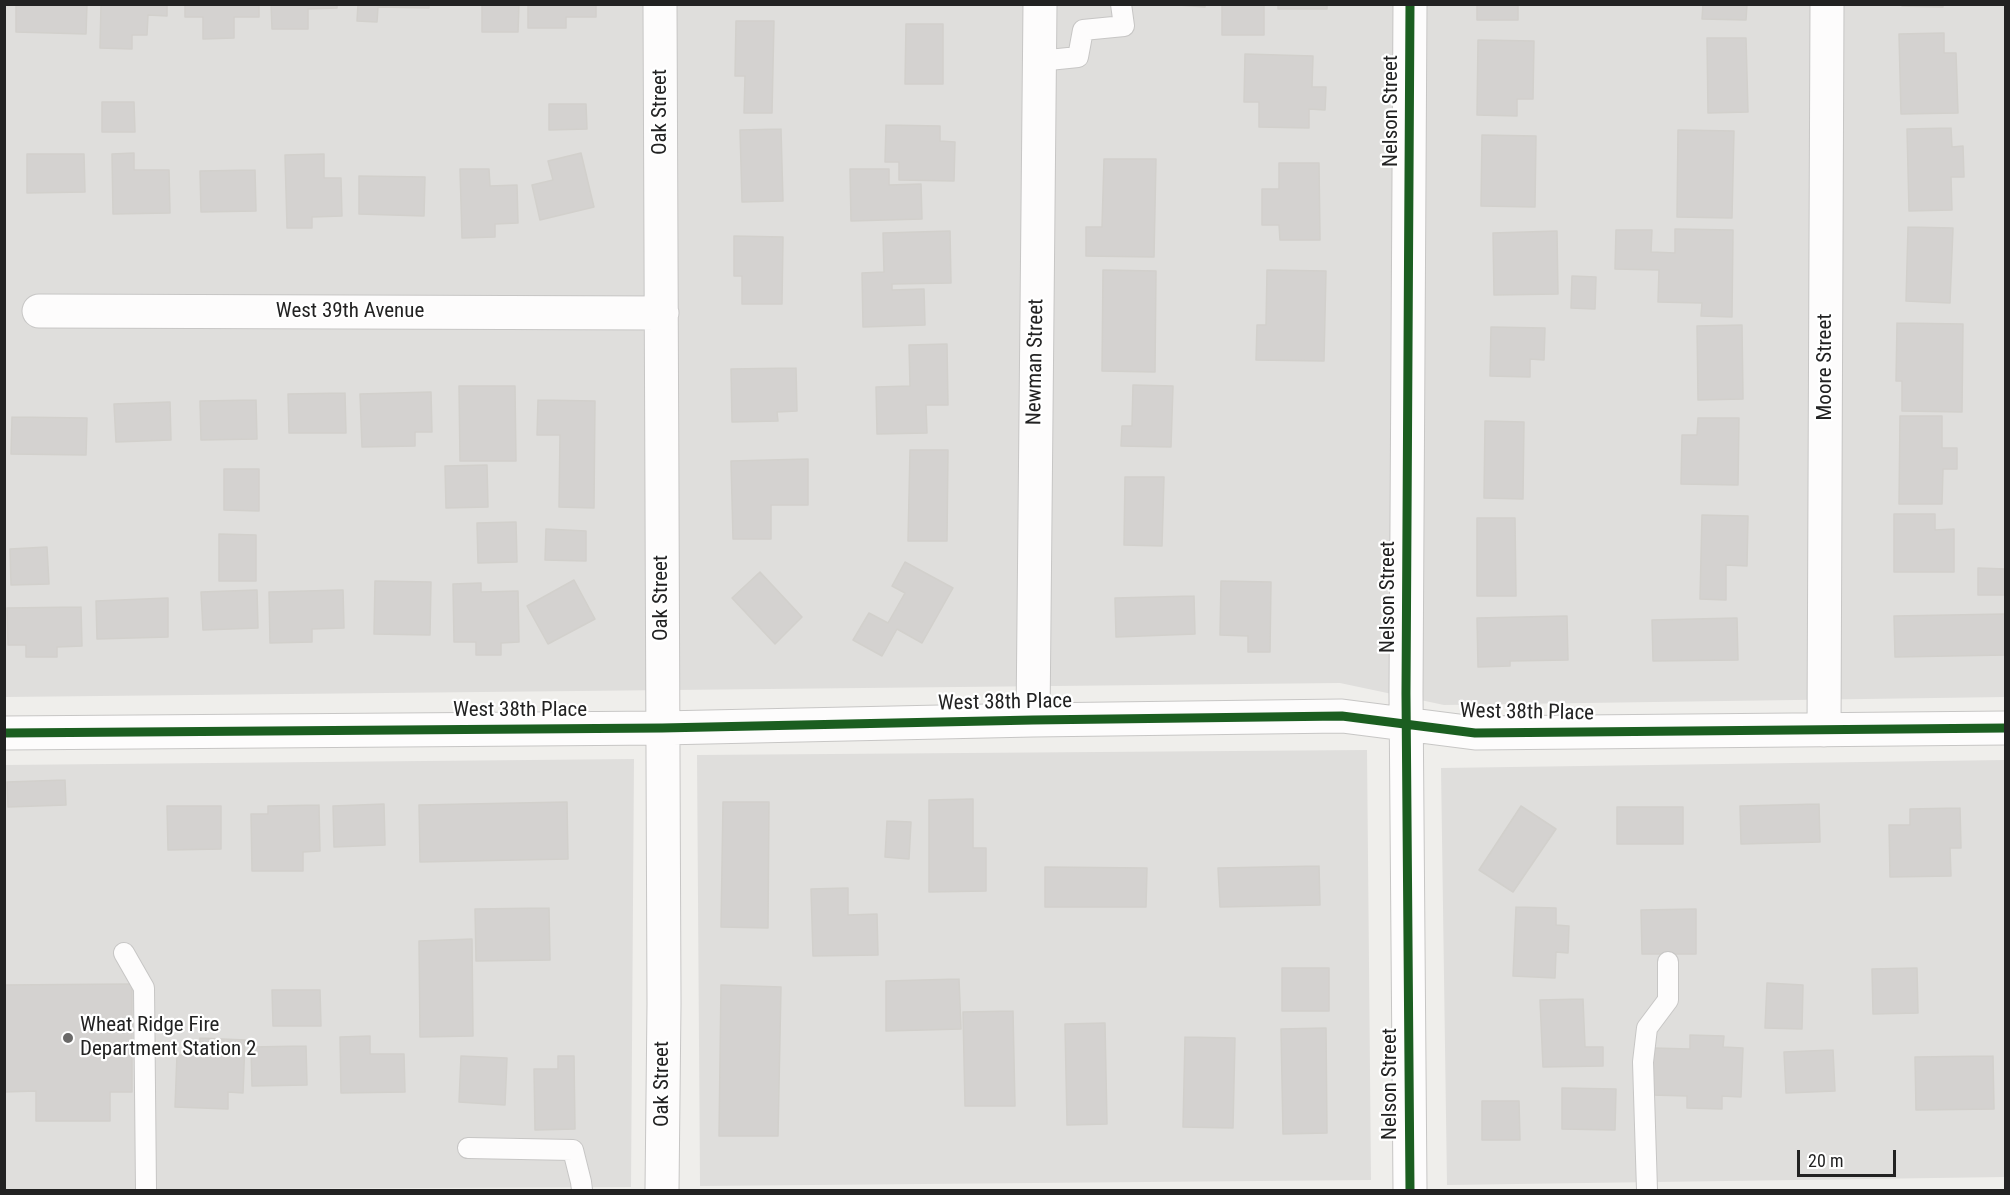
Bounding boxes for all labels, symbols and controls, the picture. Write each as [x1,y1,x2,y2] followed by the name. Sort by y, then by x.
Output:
[1379,55,1405,167] street label: Nelson Street
[648,69,674,155] street label: Oak Street
[276,299,424,325] street label: West 39th Avenue
[1022,299,1050,425] street label: Newman Street
[1813,313,1839,421] street label: Moore Street
[1376,541,1402,653] street label: Nelson Street
[649,555,675,641] street label: Oak Street
[938,689,1072,717] street label: West 38th Place
[453,698,587,724] street label: West 38th Place
[1460,699,1594,727] street label: West 38th Place
[80,1013,256,1063] place label: Wheat Ridge Fire Department Station 2
[1378,1028,1404,1140] street label: Nelson Street
[61,1031,75,1045] marker: Wheat Ridge Fire Department Station 2
[650,1041,676,1127] street label: Oak Street
[1800,1138,1899,1176] scale bar
[1808,1150,1843,1171] text: 20 m

